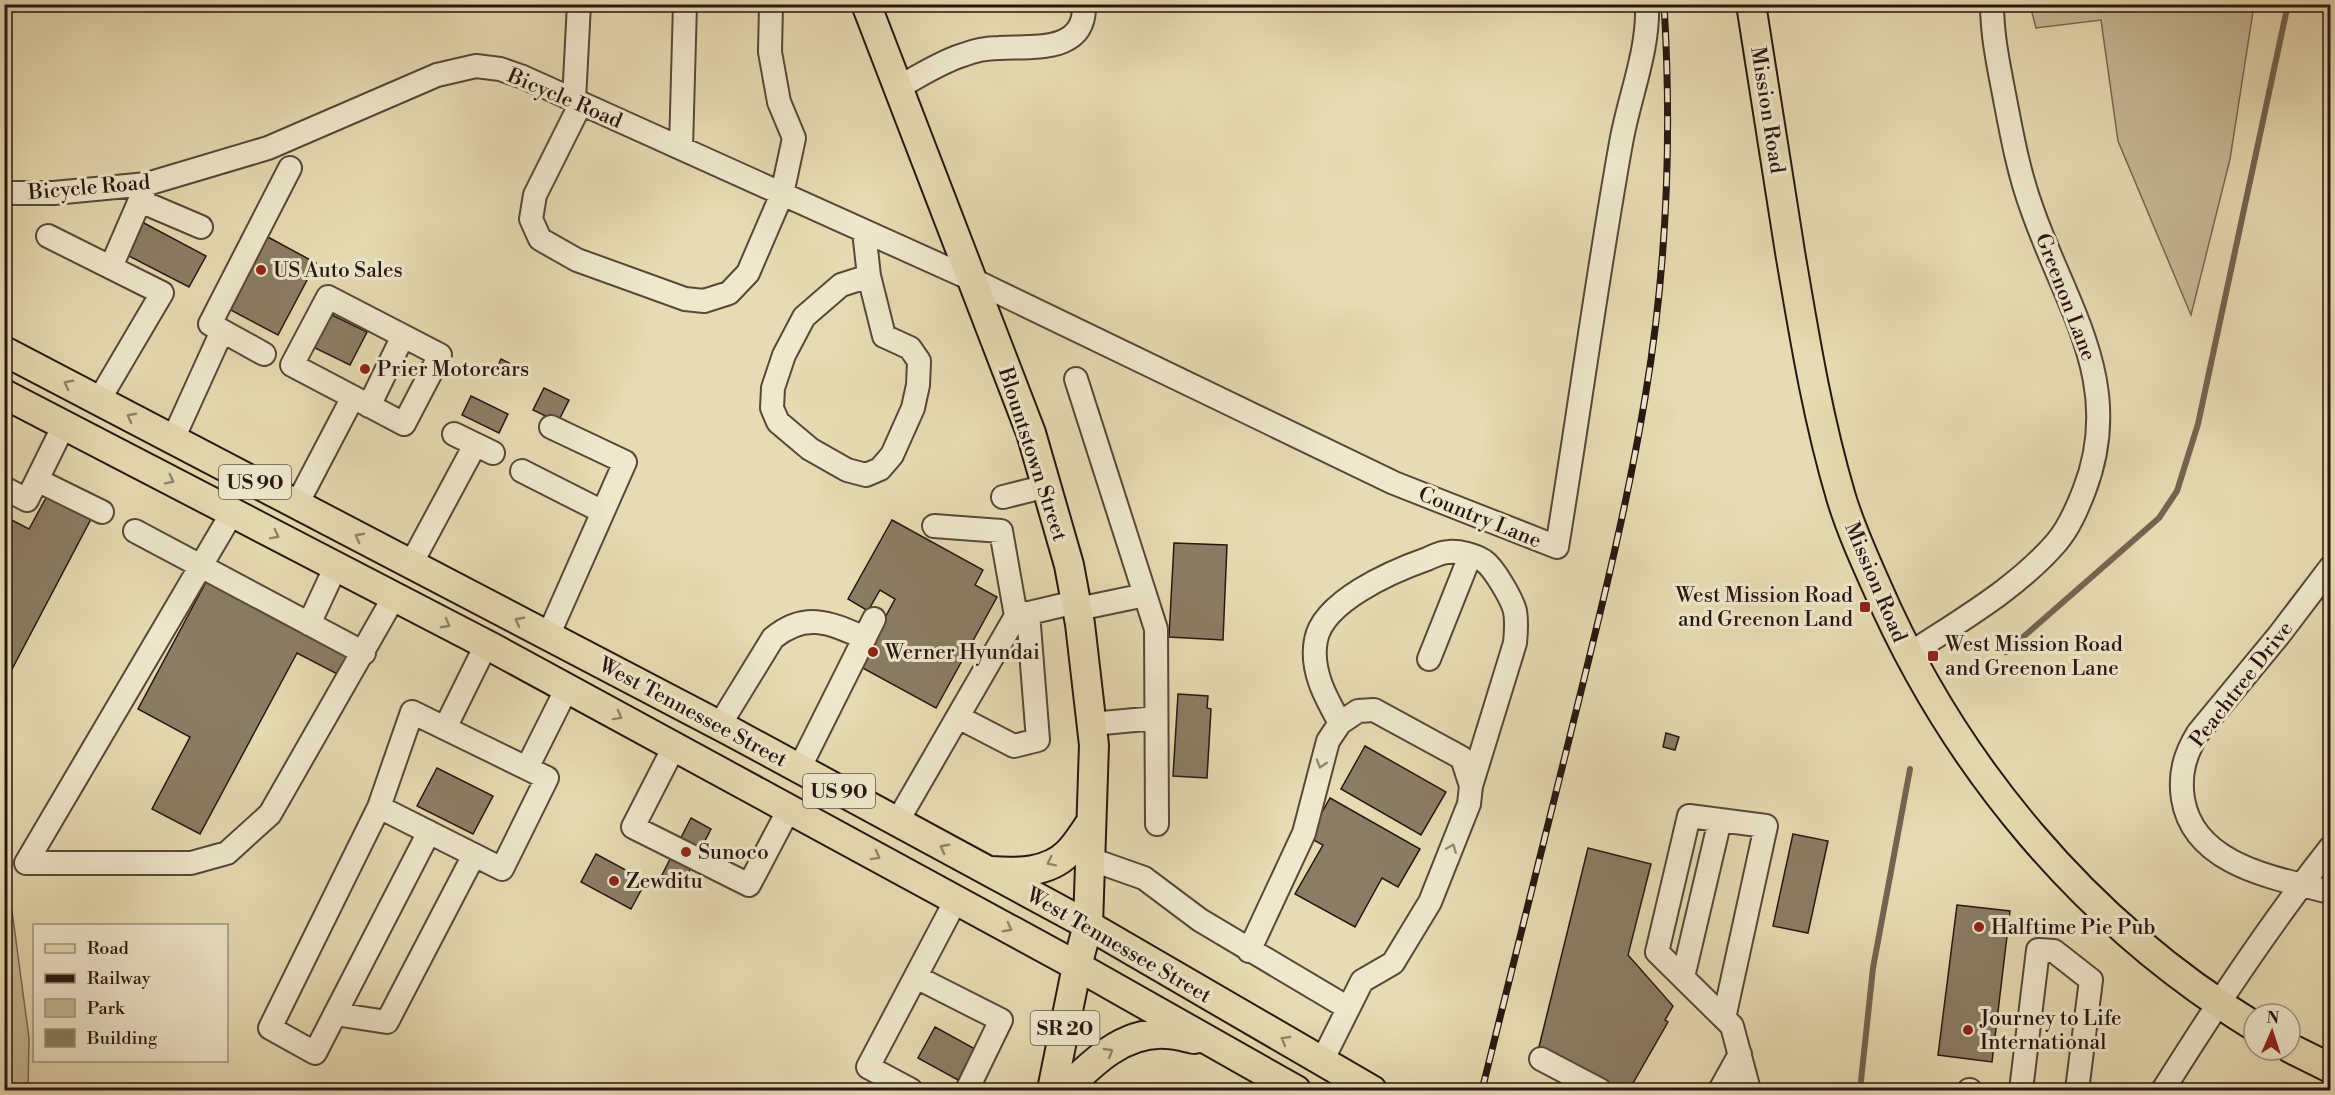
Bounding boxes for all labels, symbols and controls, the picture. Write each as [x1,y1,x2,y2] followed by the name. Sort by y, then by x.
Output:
[1744,45,1790,176] street label: Mission Road
[502,63,626,135] street label: Bicycle Road
[26,170,151,206] street label: Bicycle Road
[2029,230,2101,365] street label: Greenon Lane
[273,258,403,284] place label: US Auto Sales
[254,263,268,277] marker: US Auto Sales
[377,357,529,383] place label: Prier Motorcars
[358,362,372,376] marker: Prier Motorcars
[991,363,1073,545] street label: Blountstown Street
[64,380,75,391] one-way arrow
[127,413,137,424] one-way arrow
[219,465,291,499] road number: US 90
[164,473,174,484] one-way arrow
[1414,481,1545,554] street label: Country Lane
[1838,518,1912,647] street label: Mission Road
[269,528,280,539] one-way arrow
[355,533,366,544] one-way arrow
[1674,583,1853,633] place label: West Mission Road and Greenon Land
[1858,600,1872,614] marker: West Mission Road and Greenon Land
[440,617,450,628] one-way arrow
[515,617,525,628] one-way arrow
[2185,617,2299,753] street label: Peachtree Drive
[1944,632,2123,682] place label: West Mission Road and Greenon Lane
[884,640,1040,666] place label: Werner Hyundai
[866,645,880,659] marker: Werner Hyundai
[1926,649,1940,663] marker: West Mission Road and Greenon Lane
[593,652,792,774] street label: West Tennessee Street
[612,709,622,720] one-way arrow
[1316,758,1328,769] one-way arrow
[803,774,875,808] road number: US 90
[698,840,769,866] place label: Sunoco
[1445,843,1457,854] one-way arrow
[940,844,950,855] one-way arrow
[679,845,693,859] marker: Sunoco
[870,849,880,860] one-way arrow
[1047,855,1058,867] one-way arrow
[626,869,703,895] place label: Zewditu
[607,874,621,888] marker: Zewditu
[1020,882,1216,1010] street label: West Tennessee Street
[1991,915,2155,941] place label: Halftime Pie Pub
[1972,920,1986,934] marker: Halftime Pie Pub
[1001,921,1012,932] one-way arrow
[33,924,228,1062] legend
[87,937,130,960] text: Road
[87,967,151,990] text: Railway
[87,997,126,1020] text: Park
[2242,1002,2302,1062] north arrow
[1979,1006,2122,1056] place label: Journey to Life International
[2266,1008,2280,1028] text: N
[1030,1011,1100,1045] road number: SR 20
[1961,1023,1975,1037] marker: Journey to Life International
[86,1027,158,1050] text: Building
[1281,1036,1291,1047] one-way arrow
[1103,1047,1113,1059] one-way arrow

